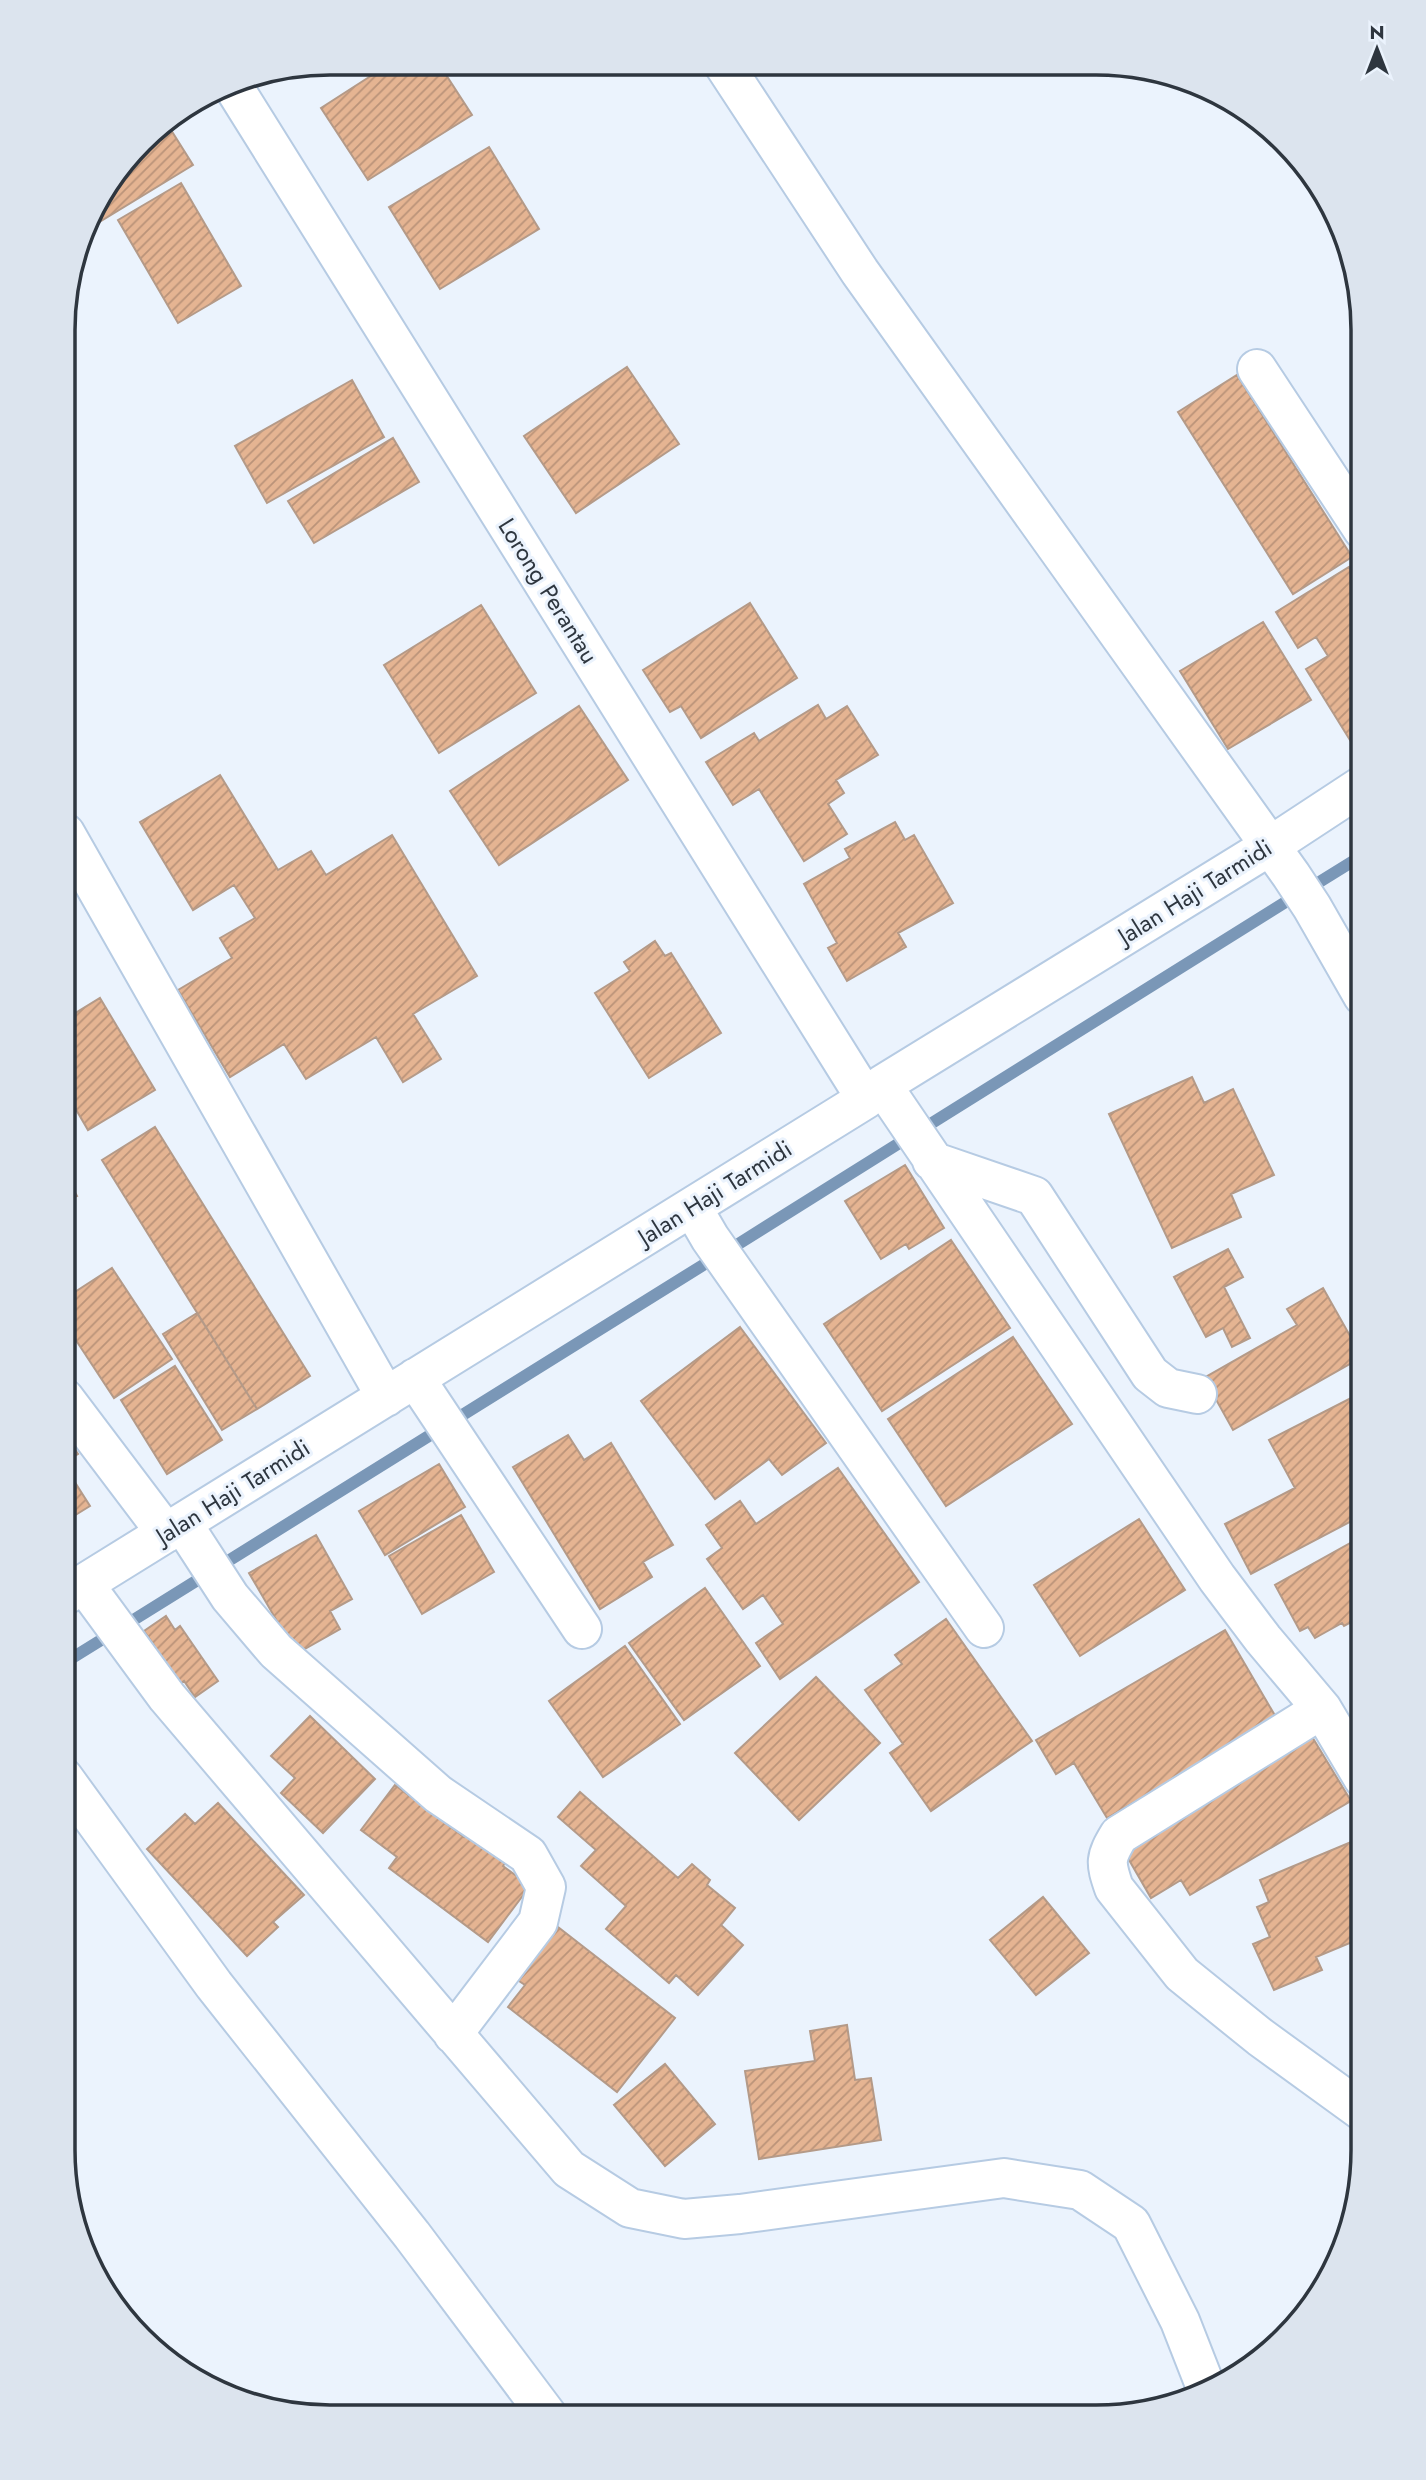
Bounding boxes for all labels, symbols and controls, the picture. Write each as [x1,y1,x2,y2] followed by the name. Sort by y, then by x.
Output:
[1342,14,1412,84] north arrow
[1369,19,1385,46] text: N
[490,511,607,670] street label: Lorong Perantau
[1108,830,1279,955] street label: Jalan Haji Tarmidi
[628,1131,799,1256] street label: Jalan Haji Tarmidi
[146,1430,317,1555] street label: Jalan Haji Tarmidi

